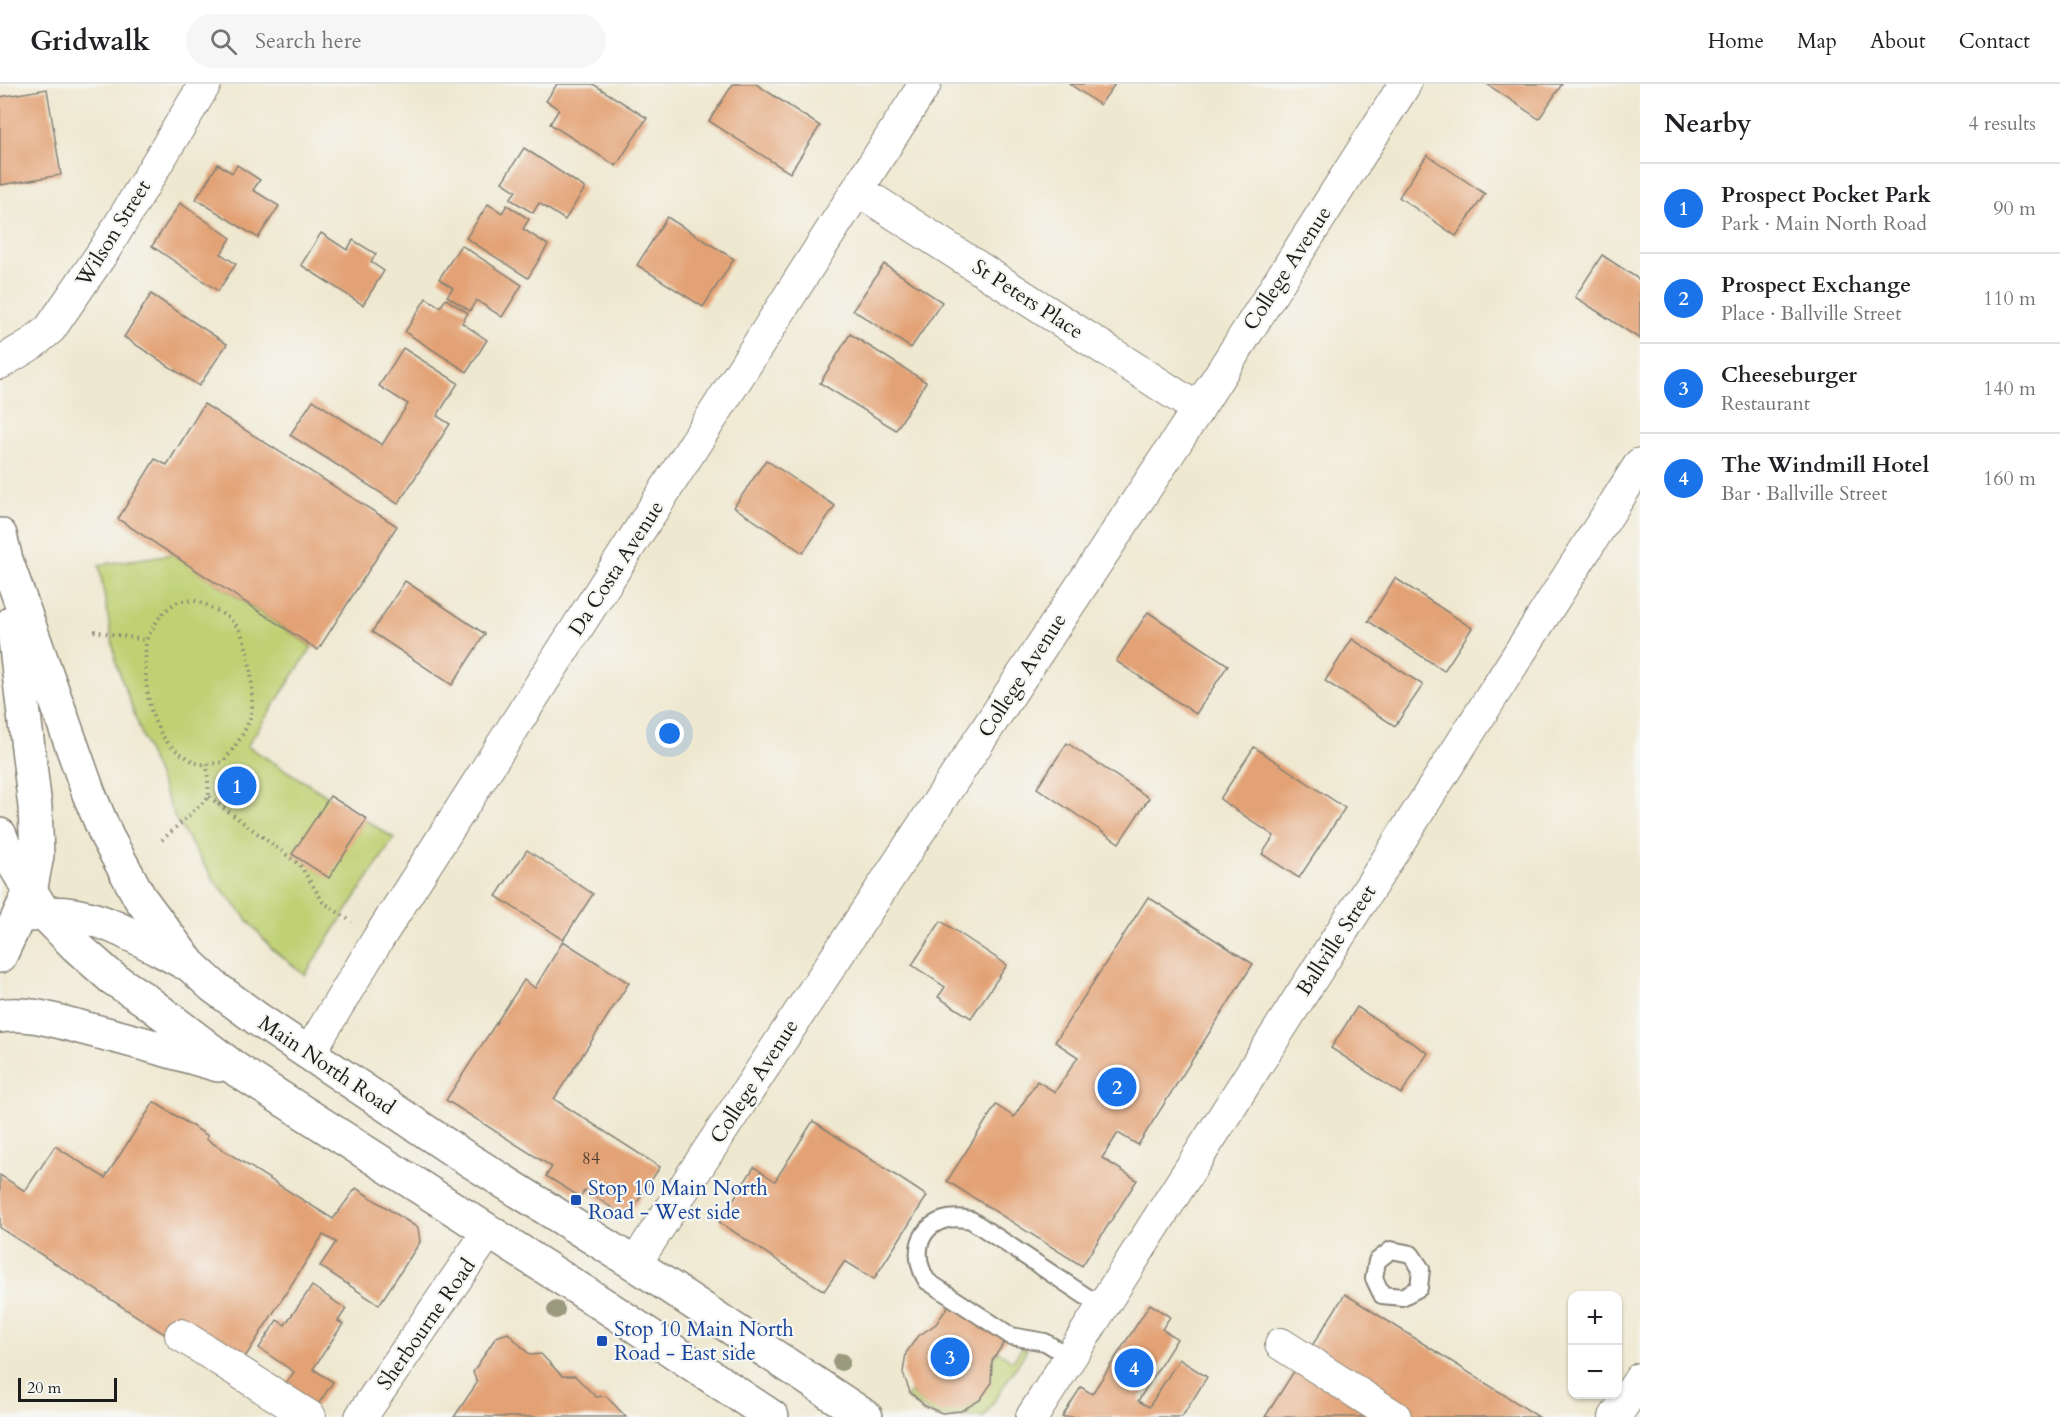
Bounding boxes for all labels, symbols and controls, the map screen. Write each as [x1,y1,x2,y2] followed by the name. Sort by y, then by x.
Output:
[186,14,606,68] search box
[30,22,150,60] text: Gridwalk
[207,25,240,58] icon: search
[255,26,362,56] text: Search here
[1708,27,1764,56] text: Home
[1797,27,1837,56] text: Map
[1870,27,1926,56] text: About
[1959,27,2030,56] text: Contact
[1664,106,1752,141] text: Nearby
[1968,110,2036,137] text: 4 results
[69,174,158,293] street label: Wilson Street
[1721,180,1931,210] text: Prospect Pocket Park
[1678,195,1689,222] text: 1
[1993,195,2036,222] text: 90 m
[1236,201,1338,336] street label: College Avenue
[1721,210,1927,237] text: Park · Main North Road
[966,253,1089,346] street label: St Peters Place
[1721,270,1911,300] text: Prospect Exchange
[1678,285,1689,312] text: 2
[1983,285,2036,312] text: 110 m
[1721,300,1901,327] text: Place · Ballville Street
[1721,360,1857,390] text: Cheeseburger
[1678,375,1689,402] text: 3
[1983,375,2036,402] text: 140 m
[1721,390,1810,417] text: Restaurant
[1721,450,1929,480] text: The Windmill Hotel
[1678,465,1689,492] text: 4
[1983,465,2036,492] text: 160 m
[1721,480,1887,507] text: Bar · Ballville Street
[562,495,671,641] street label: Da Costa Avenue
[971,608,1073,743] street label: College Avenue
[655,719,684,748] your location
[218,764,256,808] pin: 1
[1290,879,1383,1001] street label: Ballville Street
[253,1009,401,1122] street label: Main North Road
[703,1014,805,1149] street label: College Avenue
[1098,1064,1136,1110] pin: 2
[582,1146,600,1171] house number: 84
[588,1174,768,1227] place label: Stop 10 Main North Road - West side
[569,1193,583,1207] marker: Stop 10 Main North Road - West side
[370,1253,483,1396] street label: Sherbourne Road
[1568,1291,1622,1399] map controls
[1568,1291,1622,1345] button: +
[614,1315,794,1368] place label: Stop 10 Main North Road - East side
[595,1334,609,1348] marker: Stop 10 Main North Road - East side
[930,1334,970,1380] pin: 3
[1568,1345,1622,1399] button: −
[1114,1346,1154,1390] pin: 4
[18,1375,117,1402] scale bar
[27,1377,61,1399] text: 20 m

